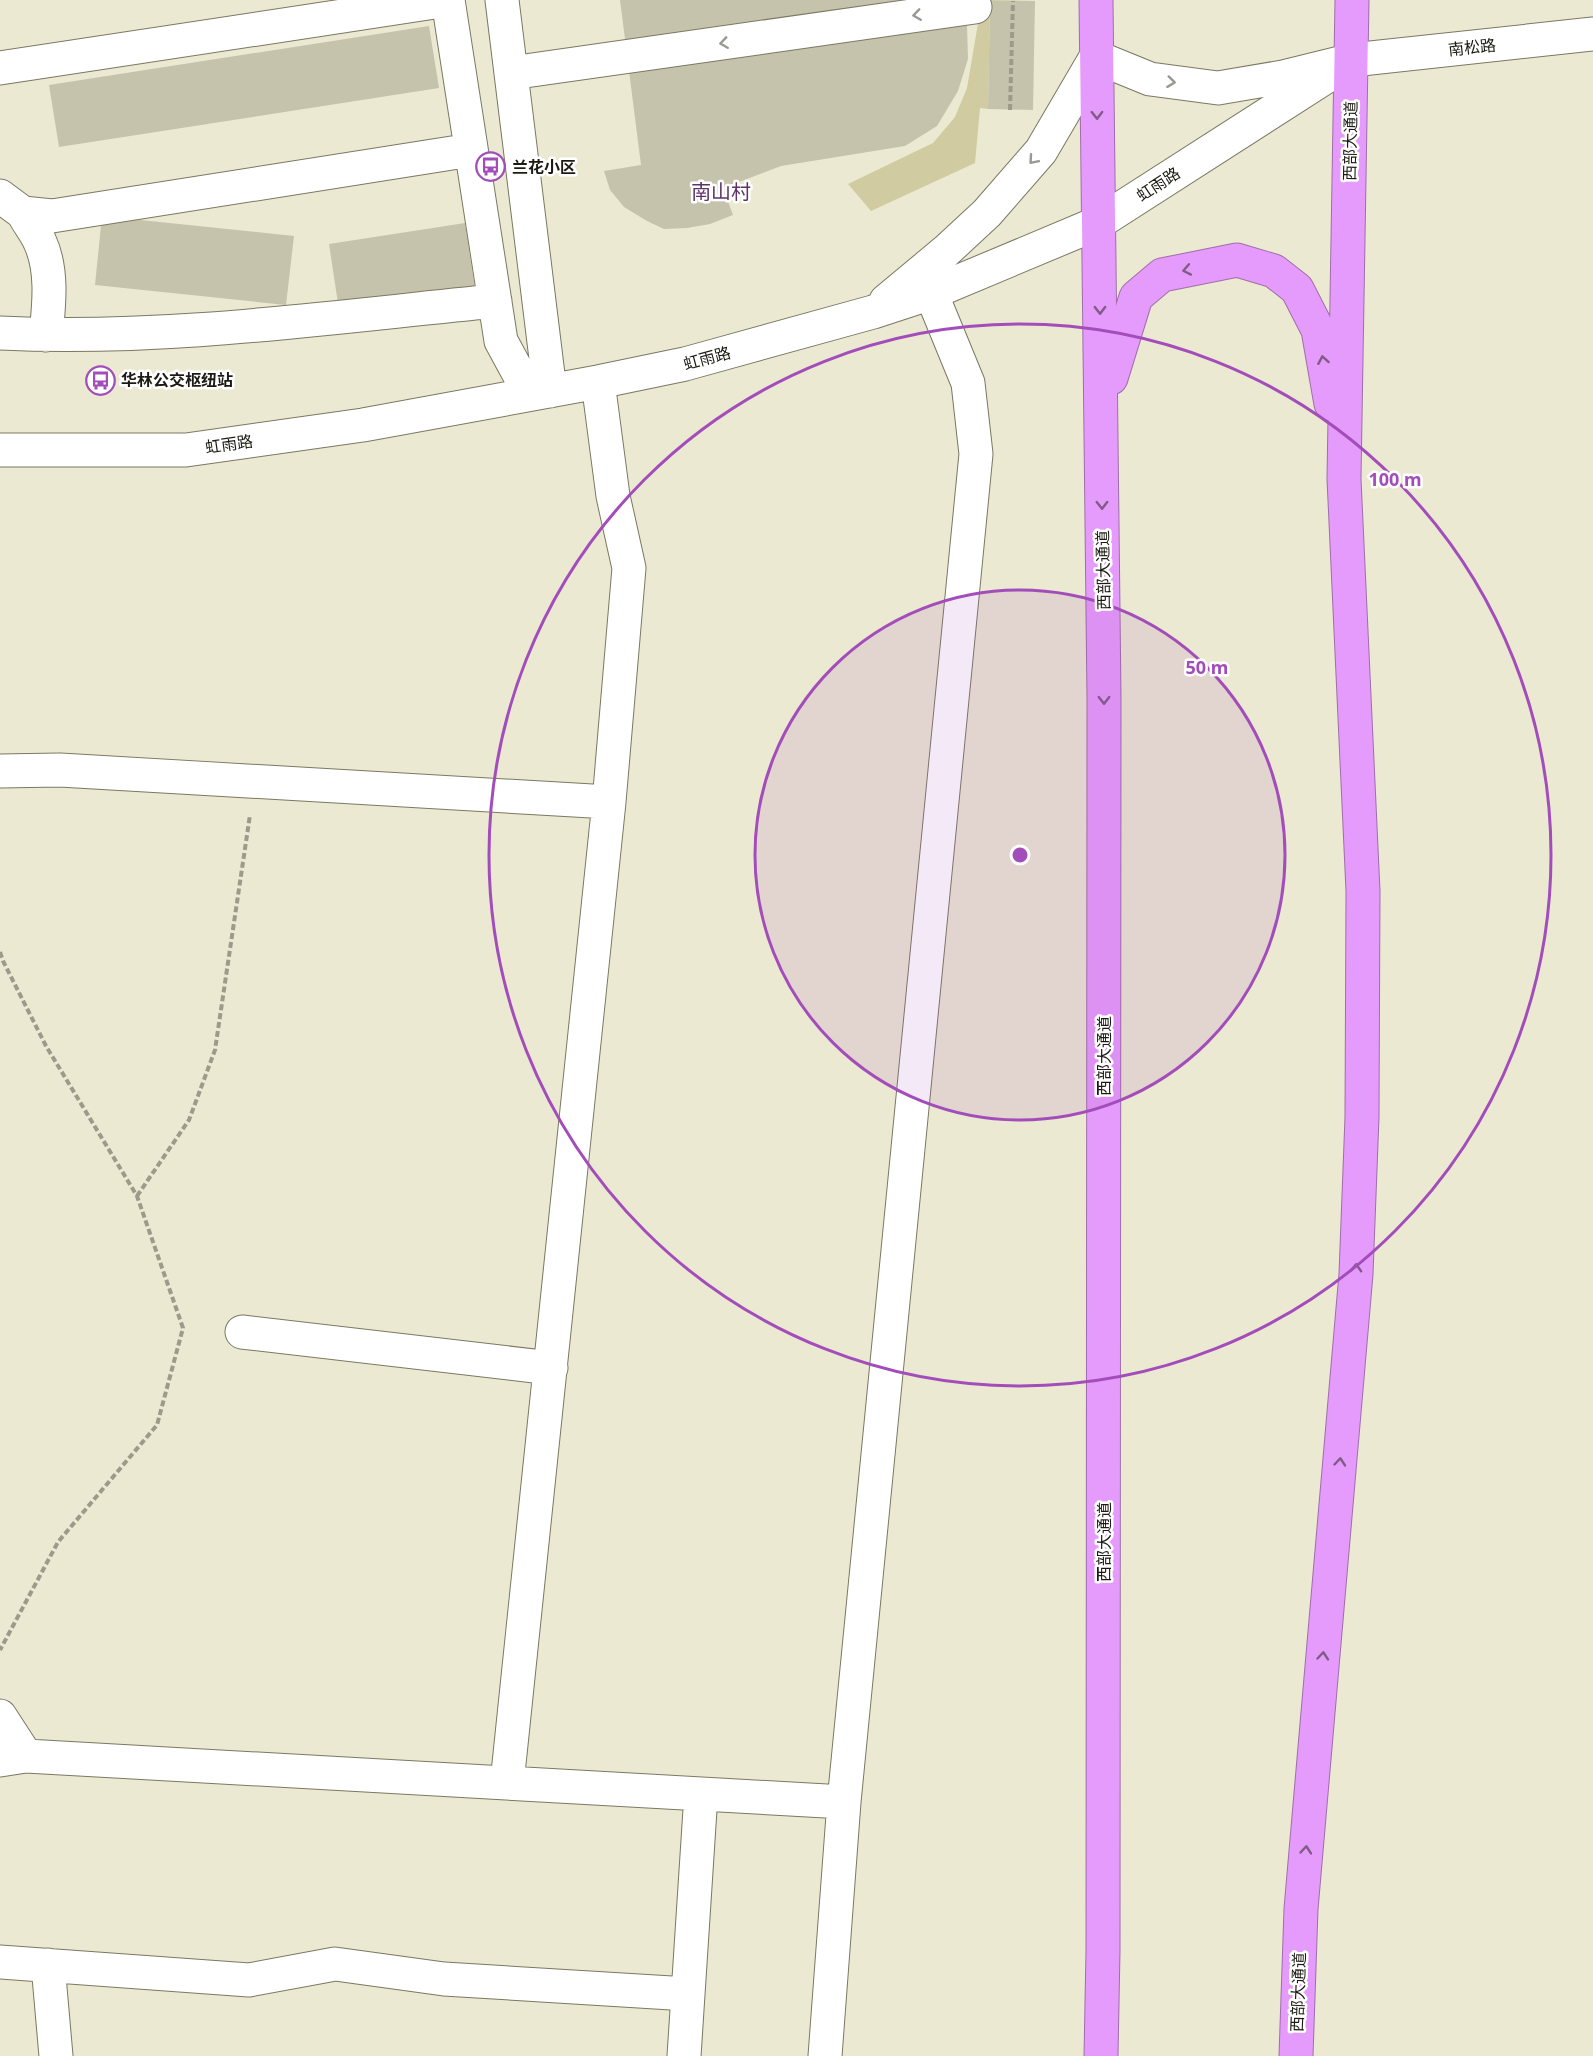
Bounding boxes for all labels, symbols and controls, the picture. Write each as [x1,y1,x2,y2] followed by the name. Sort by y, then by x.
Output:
[912,9,921,21] one-way arrow
[1447,34,1497,60] street label: 南松路
[719,36,728,48] one-way arrow
[1167,75,1176,88] one-way arrow
[1338,101,1362,181] street label: 西部大通道
[1091,110,1103,119] one-way arrow
[475,151,507,183] bus stop icon: 兰花小区
[1029,153,1040,164] one-way arrow
[512,156,576,178] place label: 兰花小区
[1132,162,1184,206] street label: 虹雨路
[691,178,751,205] district label: 南山村
[1182,263,1192,276] one-way arrow
[1093,305,1106,314] one-way arrow
[681,341,733,375] street label: 虹雨路
[1317,355,1330,365] one-way arrow
[84,364,116,396] bus stop icon: 华林公交枢纽站
[121,369,233,391] place label: 华林公交枢纽站
[204,430,254,458] street label: 虹雨路
[1368,467,1422,491] text: 100 m
[1096,500,1108,509] one-way arrow
[1091,530,1115,610] street label: 西部大通道
[1186,655,1228,679] text: 50 m
[1098,695,1110,704] one-way arrow
[1010,845,1030,865] centre of rings
[1093,1016,1115,1096] street label: 西部大通道
[1350,1263,1363,1272] one-way arrow
[1333,1457,1346,1466] one-way arrow
[1093,1502,1115,1582] street label: 西部大通道
[1316,1652,1329,1661] one-way arrow
[1300,1846,1313,1855] one-way arrow
[1286,1952,1310,2032] street label: 西部大通道

